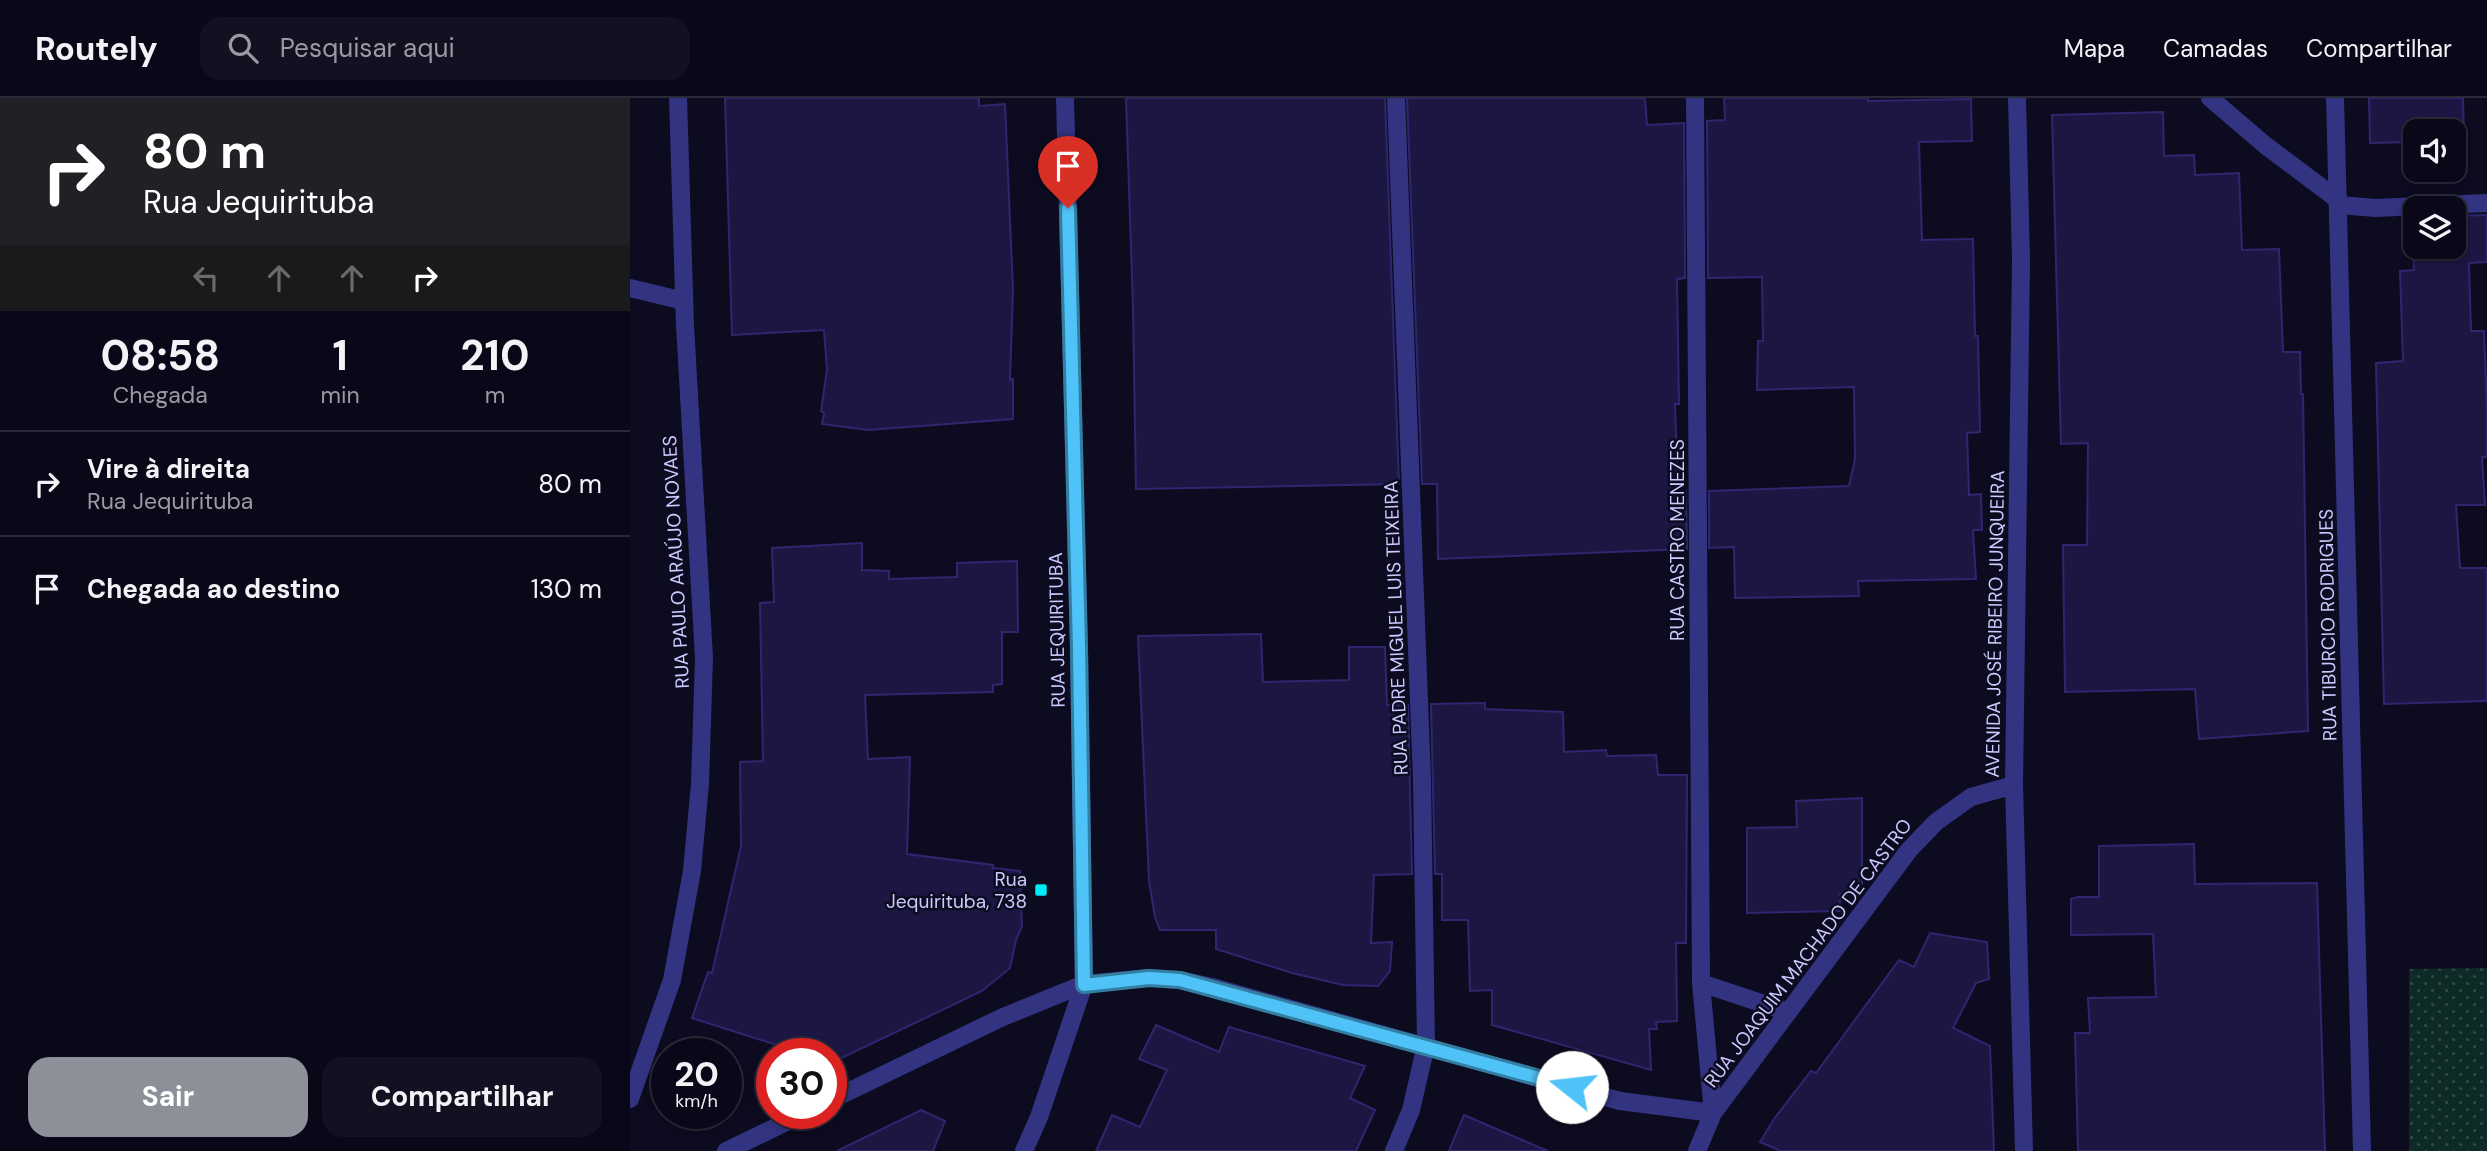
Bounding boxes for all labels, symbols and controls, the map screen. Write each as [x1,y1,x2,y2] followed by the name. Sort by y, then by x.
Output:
[200,17,690,80] search box
[35,27,158,70] text: Routely
[224,29,262,67] icon: search
[280,31,455,65] text: Pesquisar aqui
[2064,33,2125,64] text: Mapa
[2163,33,2268,64] text: Camadas
[2306,33,2452,64] text: Compartilhar
[143,119,266,183] text: 80 m
[2403,119,2466,259] map controls
[2403,119,2466,182] button: sound
[28,126,119,217] icon: right
[1038,136,1098,208] pin
[1049,147,1087,185] icon: arrive
[143,181,374,223] text: Rua Jequirituba
[2403,196,2466,259] button: layers
[187,259,225,297] icon: left
[260,259,298,297] icon: ahead
[333,259,371,297] icon: ahead
[406,259,444,297] icon: right
[101,328,220,383] text: 08:58
[333,328,348,383] text: 1
[460,328,529,383] text: 210
[113,380,208,410] text: Chegada
[321,380,360,410] text: min
[485,380,505,410] text: m
[657,435,695,689] street label: RUA PAULO ARAÚJO NOVAES
[1665,439,1690,641] street label: RUA CASTRO MENEZES
[87,452,250,486] text: Vire à direita
[28,465,66,503] icon: right
[538,467,602,501] text: 80 m
[1980,470,2010,778] street label: AVENIDA JOSÉ RIBEIRO JUNQUEIRA
[1378,480,1414,776] street label: RUA PADRE MIGUEL LUIS TEIXEIRA
[87,486,253,516] text: Rua Jequirituba
[2313,509,2343,741] street label: RUA TIBURCIO RODRIGUES
[1043,552,1071,708] street label: RUA JEQUIRITUBA
[28,570,66,608] icon: arrive
[87,572,340,606] text: Chegada ao destino
[531,572,602,606] text: 130 m
[1699,813,1917,1093] street label: RUA JOAQUIM MACHADO DE CASTRO
[886,867,1027,914] place label: Rua Jequirituba, 738
[1033,882,1049,898] marker: Rua Jequirituba, 738
[756,1038,847,1129] speed limit sign: 30
[1535,1050,1609,1124] position arrow
[674,1051,719,1097] text: 20
[28,1057,308,1137] button: Sair
[322,1057,602,1137] button: Compartilhar
[675,1089,718,1113] text: km/h

